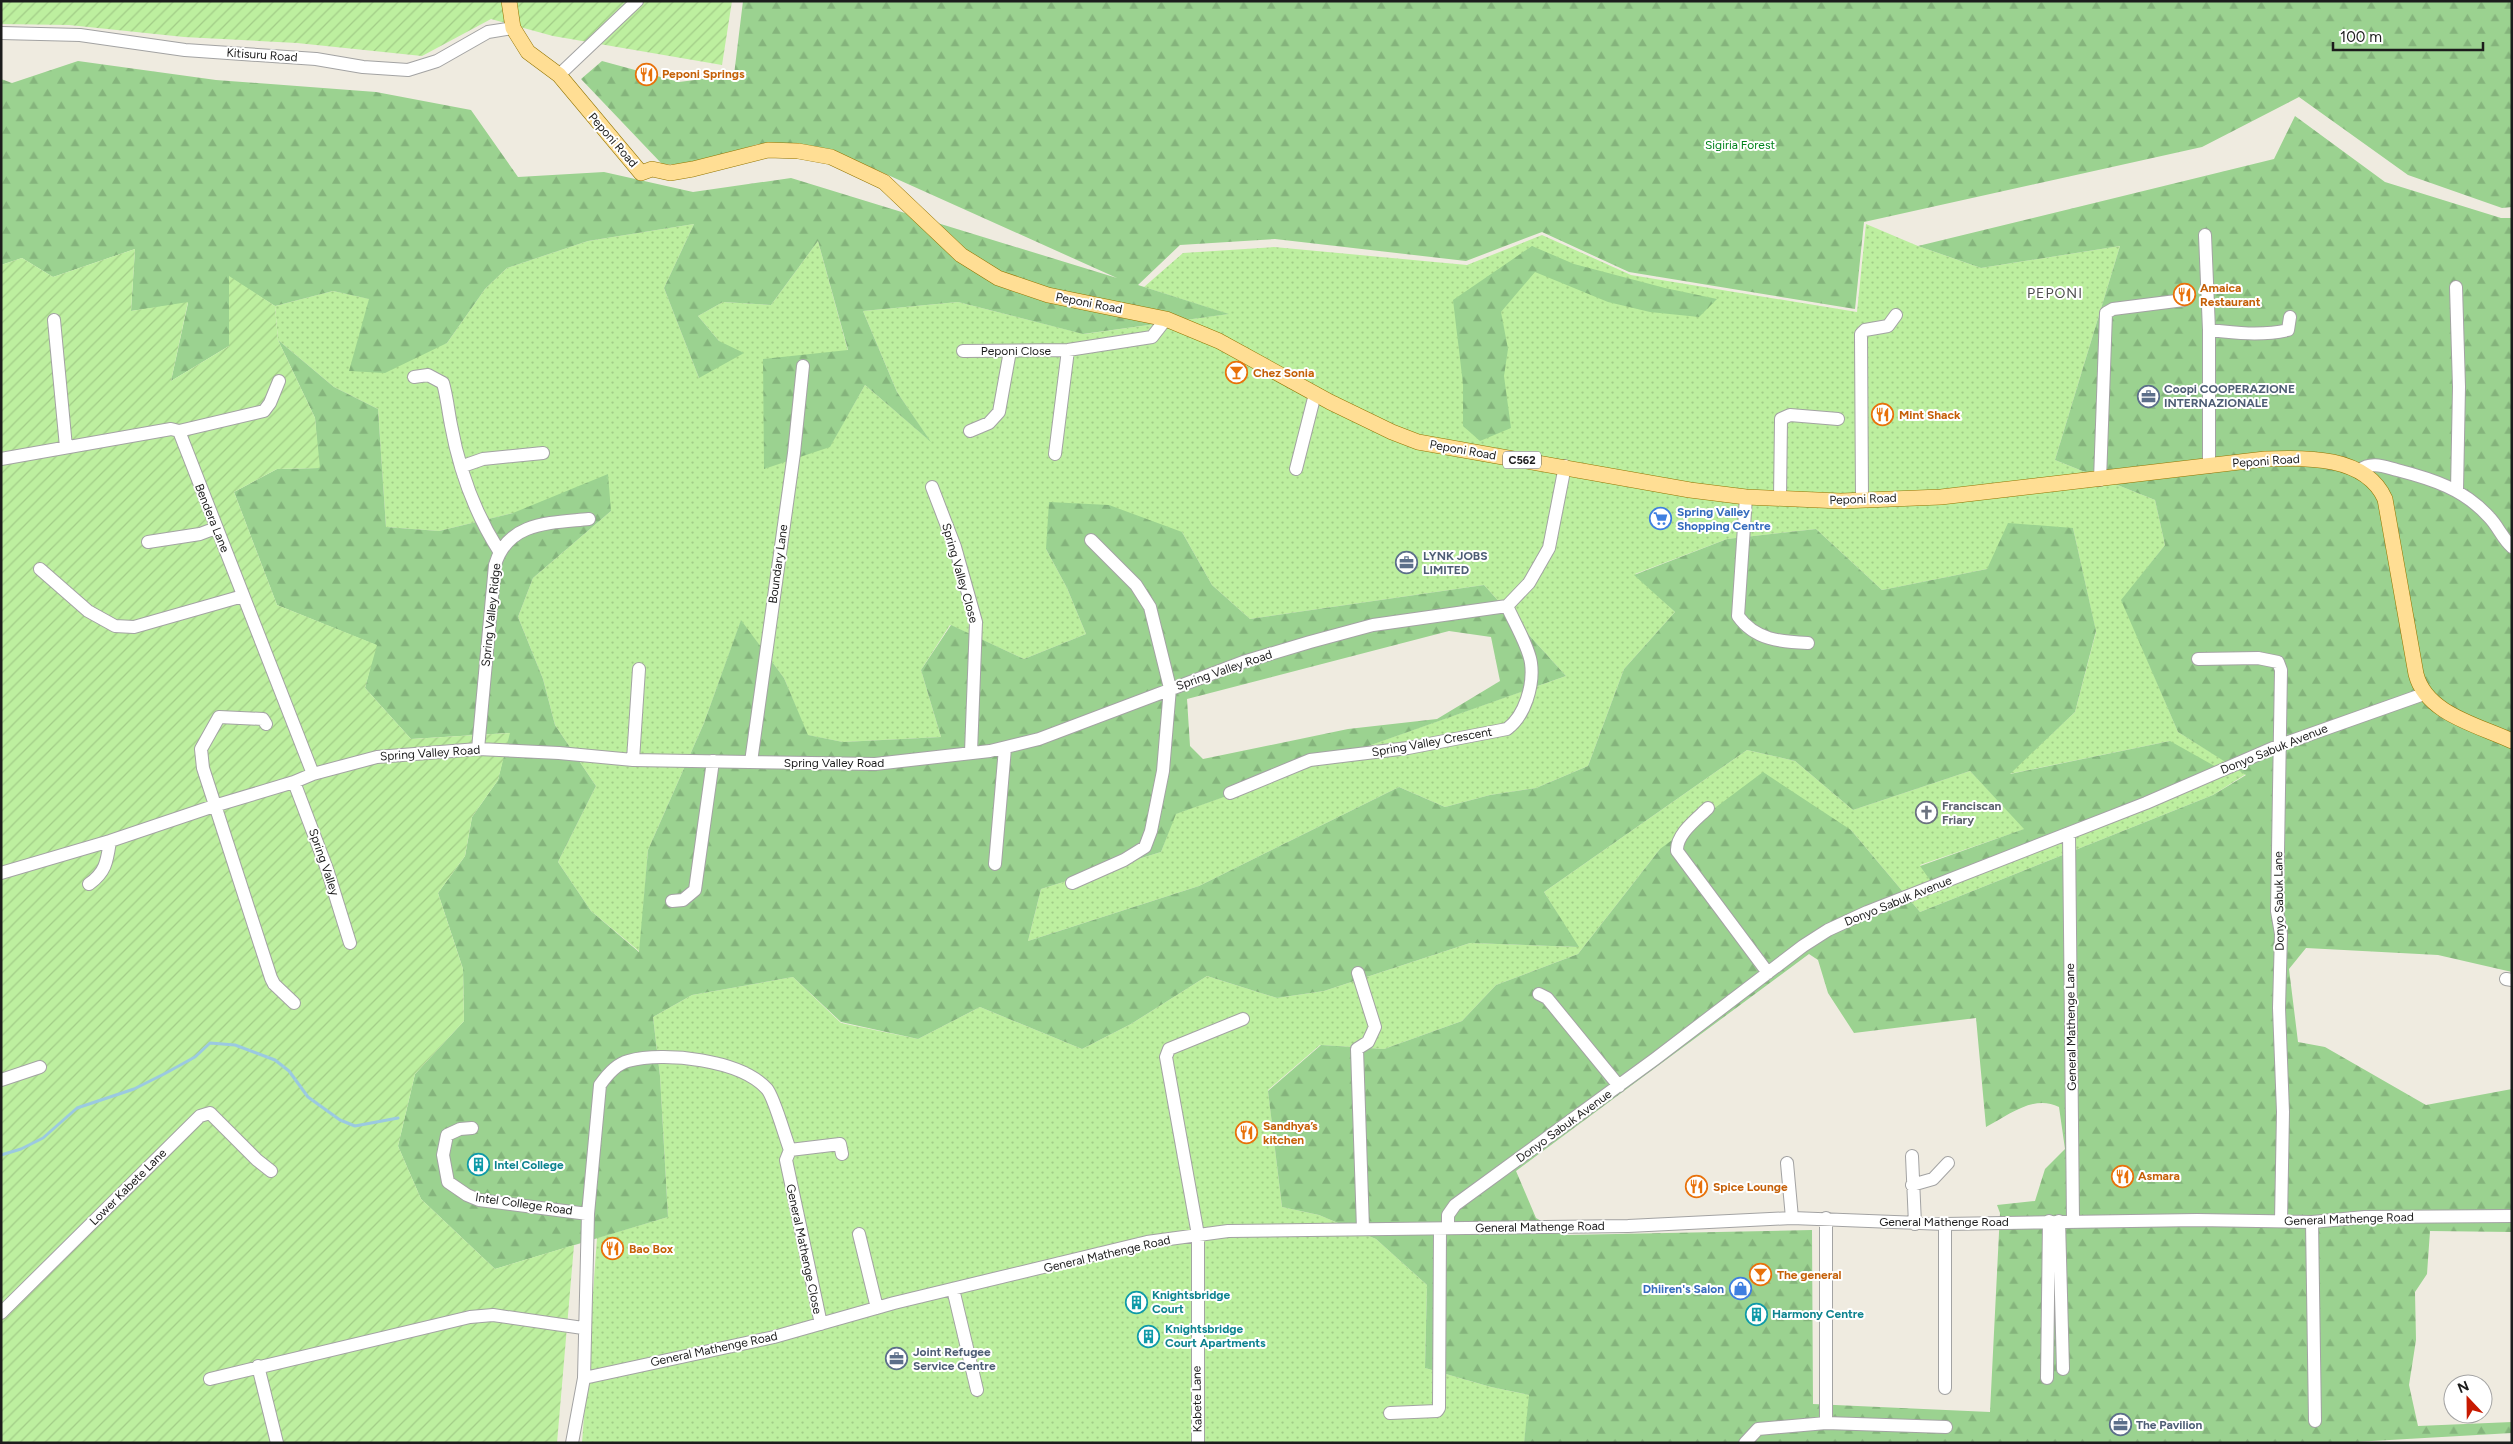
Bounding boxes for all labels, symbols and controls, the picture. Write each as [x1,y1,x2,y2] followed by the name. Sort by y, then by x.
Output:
[2333,20,2483,52] scale bar
[2340,28,2382,46] text: 100 m
[226,46,298,64] street label: Kitisuru Road
[634,62,658,86] restaurant icon: Peponi Springs
[662,67,745,81] place label: Peponi Springs
[586,110,640,170] street label: Peponi Road
[1705,138,1775,152] park label: Sigiria Forest
[2200,281,2261,309] place label: Amaica Restaurant
[2172,283,2196,307] restaurant icon: Amaica Restaurant
[2027,285,2083,302] district label: PEPONI
[1055,290,1123,316] street label: Peponi Road
[981,344,1052,358] street label: Peponi Close
[1225,361,1249,385] bar icon: Chez Sonia
[1253,366,1314,380] place label: Chez Sonia
[2164,382,2295,410] place label: Coopi COOPERAZIONE INTERNAZIONALE
[2136,384,2160,408] office icon: Coopi COOPERAZIONE INTERNAZIONALE
[1871,403,1895,427] restaurant icon: Mint Shack
[1899,408,1961,422] place label: Mint Shack
[1429,437,1497,463] street label: Peponi Road
[1503,452,1541,468] road number: C562
[2232,452,2300,470] street label: Peponi Road
[192,482,232,555] street label: Bendera Lane
[1829,491,1897,507] street label: Peponi Road
[1677,505,1771,533] place label: Spring Valley Shopping Centre
[1649,507,1673,531] supermarket icon: Spring Valley Shopping Centre
[939,521,981,625] street label: Spring Valley Close
[766,523,791,604] street label: Boundary Lane
[1423,549,1487,577] place label: LYNK JOBS LIMITED
[1395,551,1419,575] office icon: LYNK JOBS LIMITED
[479,562,503,667] street label: Spring Valley Ridge
[1174,647,1274,693] street label: Spring Valley Road
[2218,721,2330,777] street label: Donyo Sabuk Avenue
[1371,724,1494,759] street label: Spring Valley Crescent
[379,743,481,763] street label: Spring Valley Road
[784,756,884,770] street label: Spring Valley Road
[1942,799,2002,827] place label: Franciscan Friary
[1914,801,1938,825] church icon: Franciscan Friary
[306,827,342,898] street label: Spring Valley
[2271,851,2287,951] street label: Donyo Sabuk Lane
[1842,873,1954,929] street label: Donyo Sabuk Avenue
[2063,963,2079,1091] street label: General Mathenge Lane
[1514,1086,1615,1165] street label: Donyo Sabuk Avenue
[1263,1119,1318,1147] place label: Sandhya’s kitchen
[1235,1121,1259,1145] restaurant icon: Sandhya’s kitchen
[87,1146,169,1228] street label: Lower Kabete Lane
[466,1153,490,1177] building icon: Intel College
[494,1158,564,1172] place label: Intel College
[2110,1164,2134,1188] restaurant icon: Asmara
[2138,1169,2180,1183] place label: Asmara
[1685,1175,1709,1199] restaurant icon: Spice Lounge
[1713,1180,1788,1194] place label: Spice Lounge
[783,1183,825,1316] street label: General Mathenge Close
[474,1190,574,1218] street label: Intel College Road
[2284,1210,2414,1228] street label: General Mathenge Road
[1879,1215,2009,1229] street label: General Mathenge Road
[1475,1219,1605,1235] street label: General Mathenge Road
[1042,1233,1172,1275] street label: General Mathenge Road
[601,1237,625,1261] restaurant icon: Bao Box
[629,1242,674,1256] place label: Bao Box
[1749,1263,1773,1287] bar icon: The general
[1777,1268,1842,1282] place label: The general
[1728,1277,1752,1301] shop icon: Dhiiren's Salon
[1643,1282,1724,1296] place label: Dhiiren's Salon
[1152,1288,1231,1316] place label: Knightsbridge Court
[1124,1290,1148,1314] building icon: Knightsbridge Court
[1744,1302,1768,1326] building icon: Harmony Centre
[1772,1307,1864,1321] place label: Harmony Centre
[1165,1322,1266,1350] place label: Knightsbridge Court Apartments
[1137,1324,1161,1348] building icon: Knightsbridge Court Apartments
[649,1329,779,1369] street label: General Mathenge Road
[913,1345,996,1373] place label: Joint Refugee Service Centre
[885,1347,909,1371] office icon: Joint Refugee Service Centre
[1189,1365,1205,1432] street label: Kabete Lane
[2443,1374,2493,1424] north arrow
[2455,1378,2472,1397] text: N
[2108,1413,2132,1437] office icon: The Pavilion
[2136,1418,2203,1432] place label: The Pavilion

